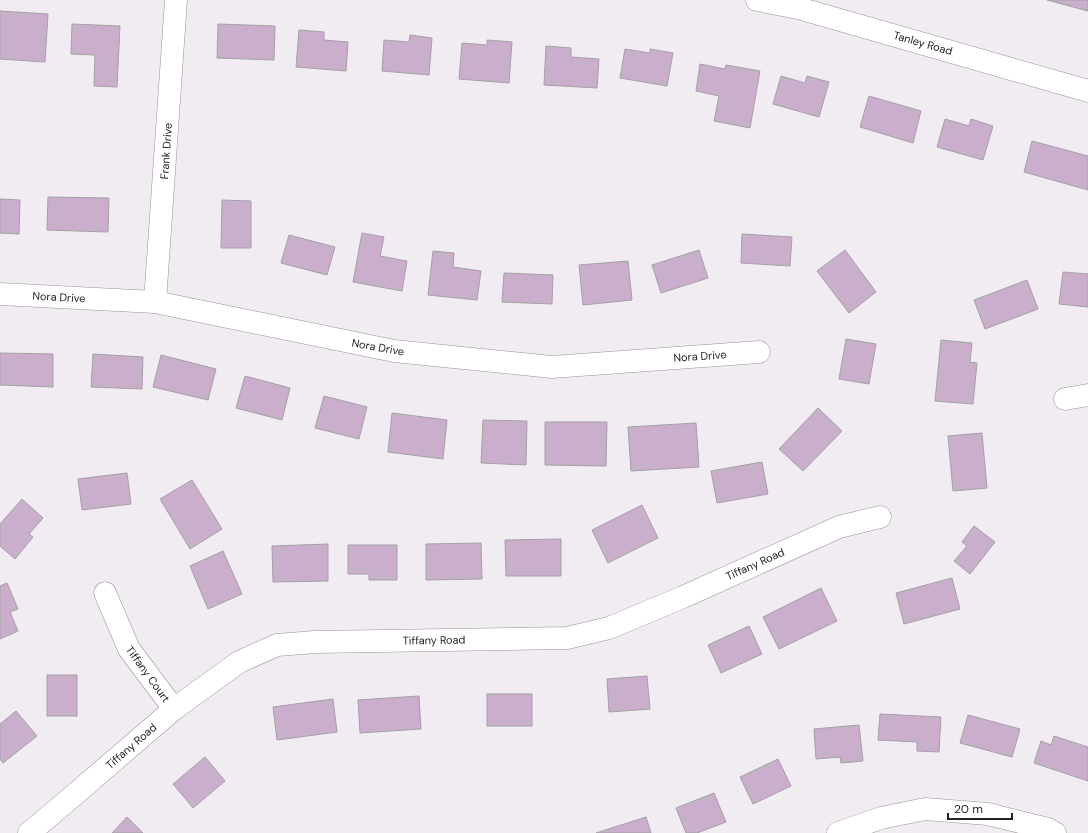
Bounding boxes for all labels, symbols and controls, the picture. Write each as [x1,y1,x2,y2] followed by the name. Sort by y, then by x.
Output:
[892,28,954,58] street label: Tanley Road
[157,122,175,180] street label: Frank Drive
[32,289,86,305] street label: Nora Drive
[351,335,405,359] street label: Nora Drive
[673,347,727,365] street label: Nora Drive
[723,545,787,583] street label: Tiffany Road
[402,632,466,648] street label: Tiffany Road
[123,643,173,705] street label: Tiffany Court
[103,720,159,772] street label: Tiffany Road
[948,795,1012,821] scale bar
[954,801,983,817] text: 20 m

